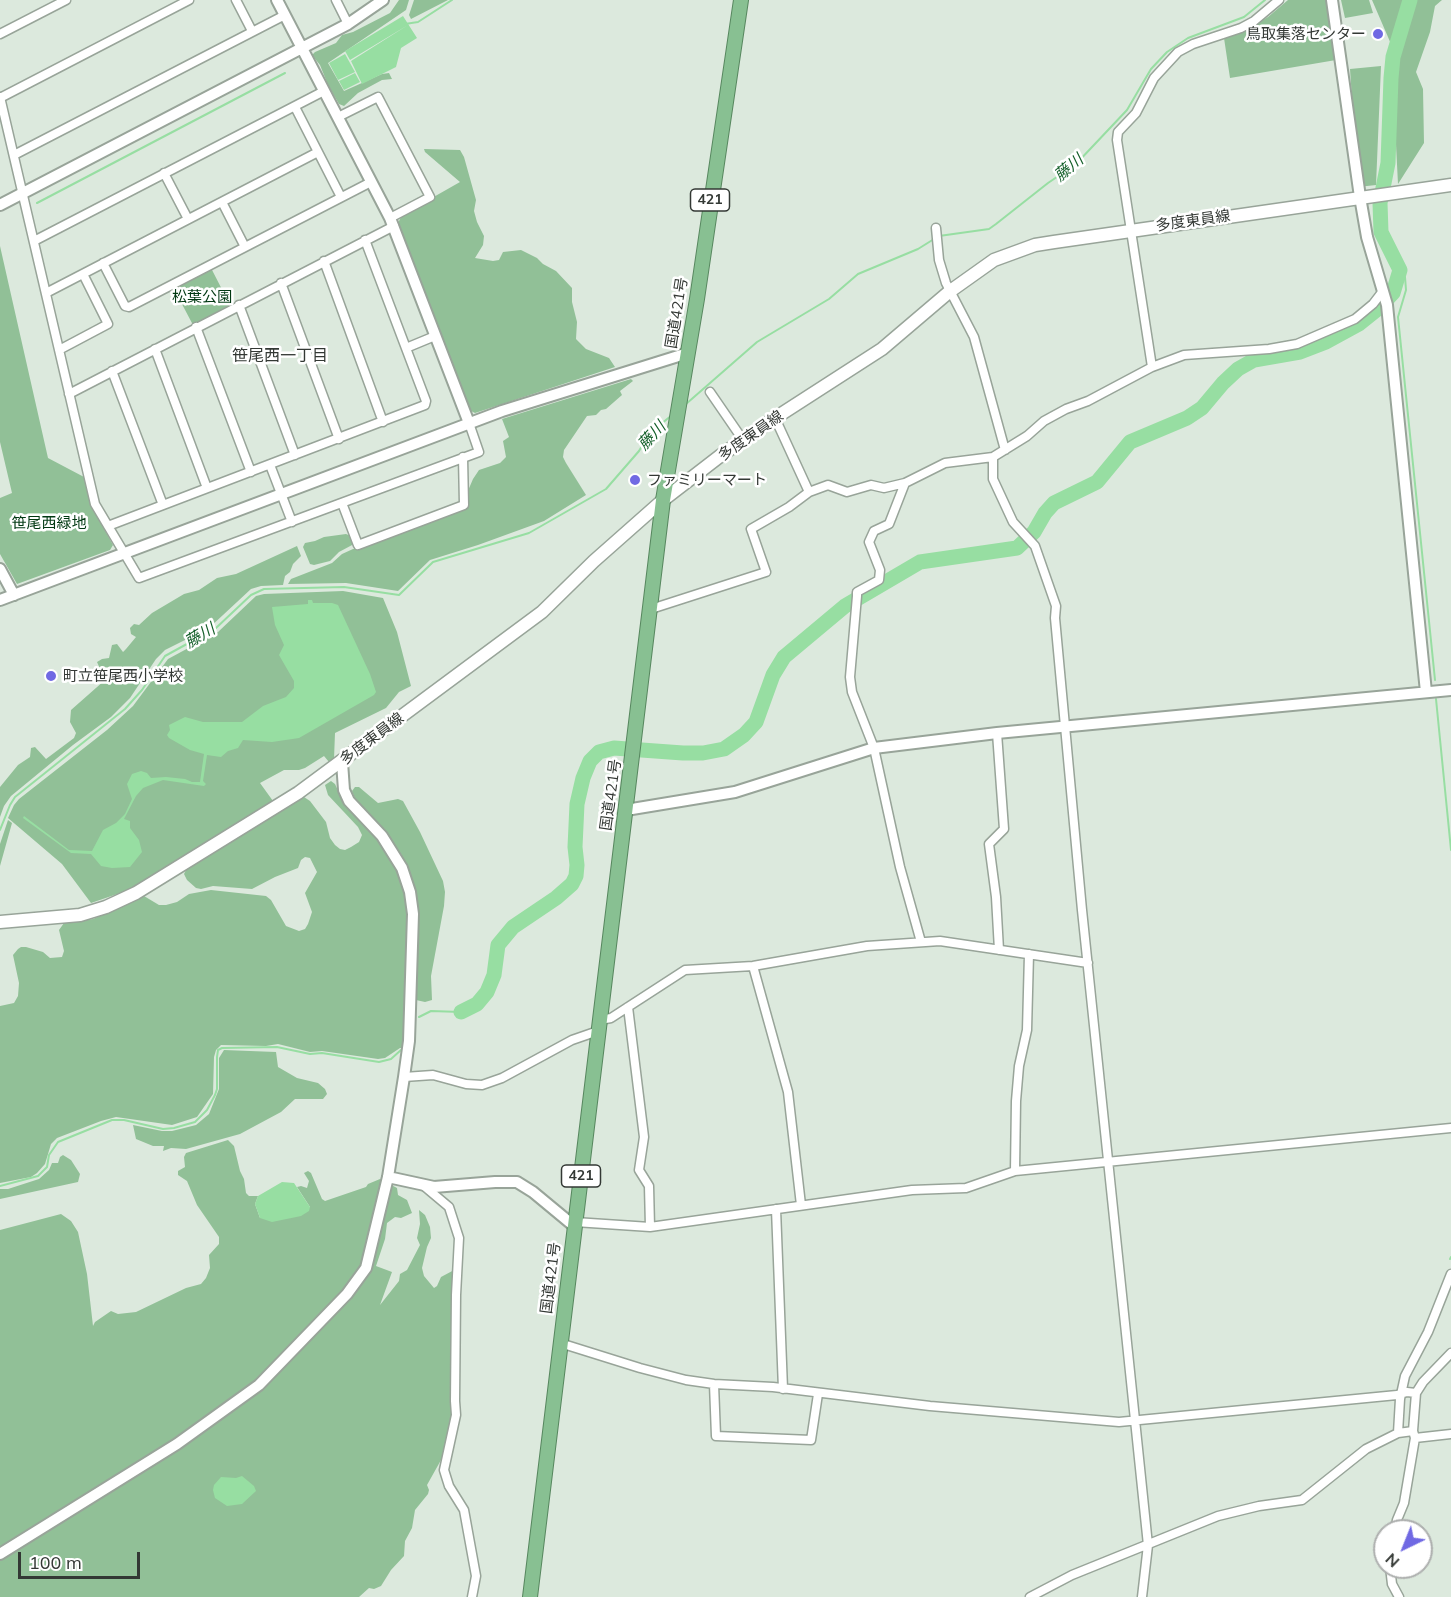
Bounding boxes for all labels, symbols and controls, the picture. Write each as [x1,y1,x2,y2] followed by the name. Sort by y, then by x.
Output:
[1246,25,1366,43] place label: 鳥取集落センター
[1371,27,1385,41] marker: 鳥取集落センター
[1051,150,1087,186] water label: 藤川
[690,189,730,211] road number: 421
[1155,207,1231,235] street label: 多度東員線
[662,276,692,350] street label: 国道421号
[172,288,232,306] park label: 松葉公園
[232,346,328,366] district label: 笹尾西一丁目
[715,407,787,465] street label: 多度東員線
[634,418,670,454] water label: 藤川
[647,471,767,489] place label: ファミリーマート
[628,473,642,487] marker: ファミリーマート
[12,514,86,532] park label: 笹尾西緑地
[181,620,219,652] water label: 藤川
[63,667,183,685] place label: 町立笹尾西小学校
[44,669,58,683] marker: 町立笹尾西小学校
[337,709,407,769] street label: 多度東員線
[597,758,625,832] street label: 国道421号
[562,1165,600,1187] road number: 421
[538,1241,564,1315] street label: 国道421号
[1373,1519,1433,1579] north arrow
[21,1540,142,1578] scale bar
[1381,1549,1403,1572] text: N
[29,1551,82,1574] text: 100 m

